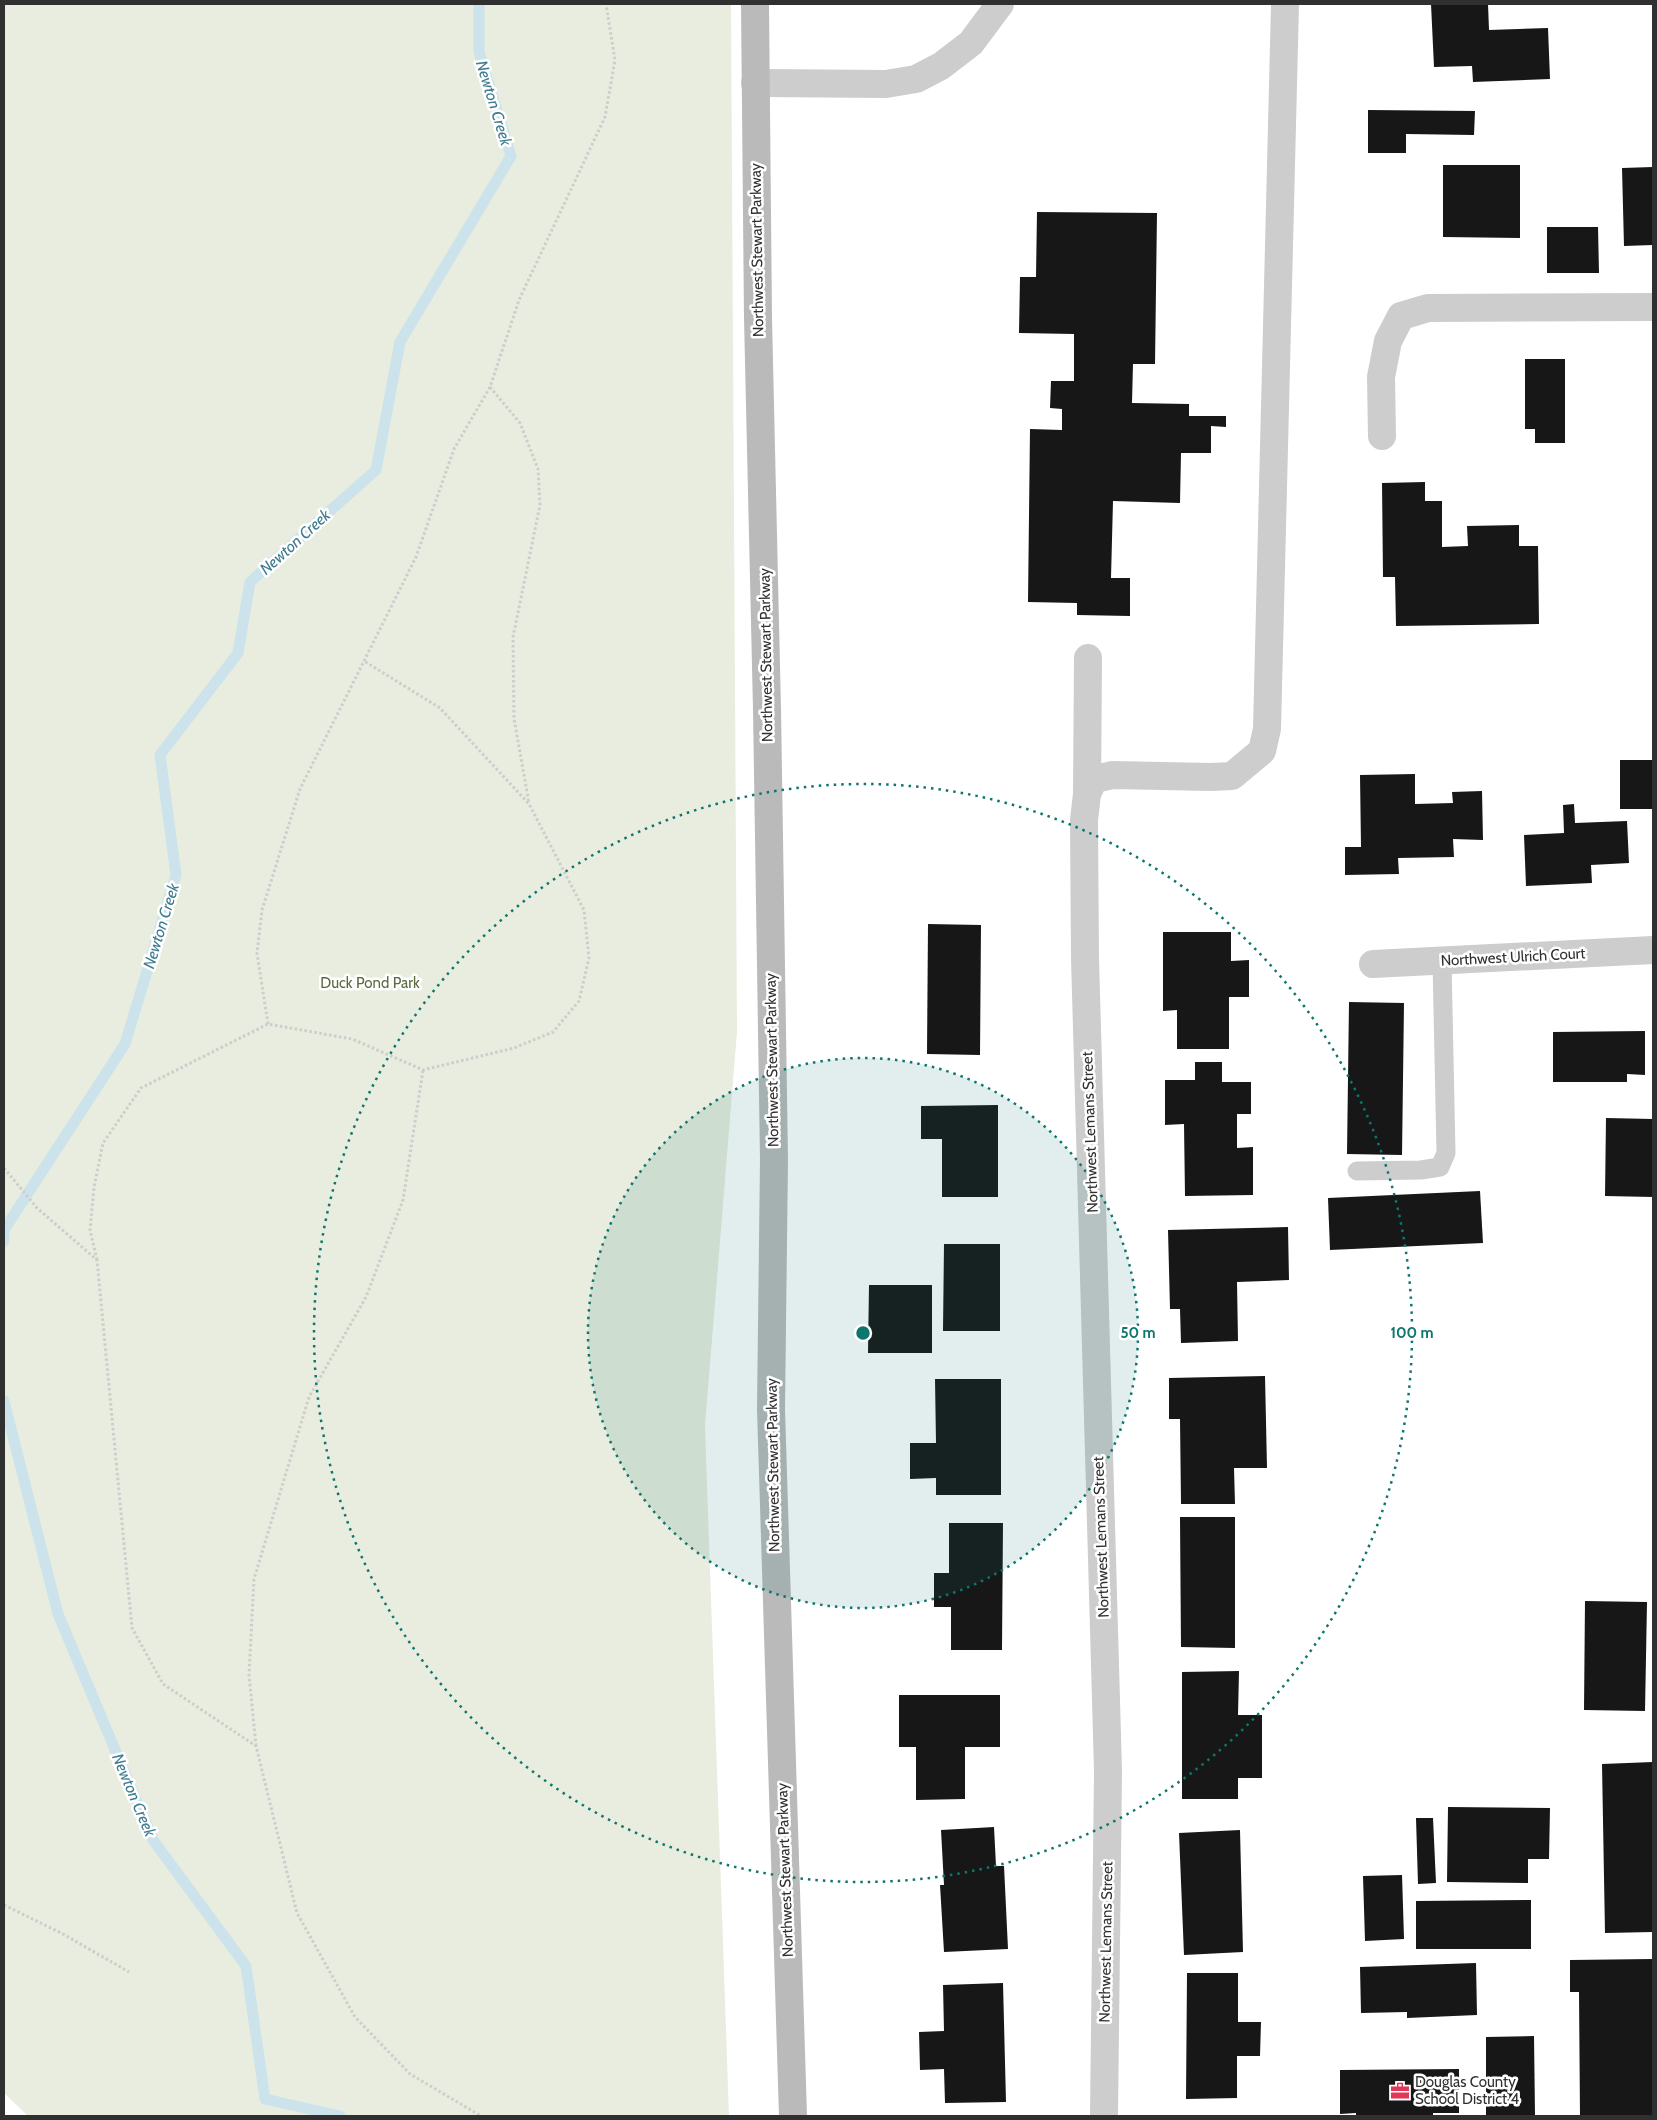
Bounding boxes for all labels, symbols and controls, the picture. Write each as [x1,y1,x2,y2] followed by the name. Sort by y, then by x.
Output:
[472,58,516,149] water label: Newton Creek
[746,162,768,337] street label: Northwest Stewart Parkway
[256,505,335,579] water label: Newton Creek
[755,567,777,742] street label: Northwest Stewart Parkway
[139,880,183,971] water label: Newton Creek
[1440,944,1586,970] street label: Northwest Ulrich Court
[761,972,783,1147] street label: Northwest Stewart Parkway
[320,974,420,992] park label: Duck Pond Park
[1078,1051,1102,1213] street label: Northwest Lemans Street
[854,1324,872,1342] centre of rings
[1120,1324,1156,1342] text: 50 m
[1390,1324,1434,1342] text: 100 m
[762,1377,784,1552] street label: Northwest Stewart Parkway
[1089,1456,1113,1618] street label: Northwest Lemans Street
[108,1751,160,1840] water label: Newton Creek
[773,1782,797,1957] street label: Northwest Stewart Parkway
[1096,1861,1116,2023] street label: Northwest Lemans Street
[1415,2073,1520,2108] place label: Douglas County School District 4
[1389,2080,1411,2102] office icon: Douglas County School District 4

